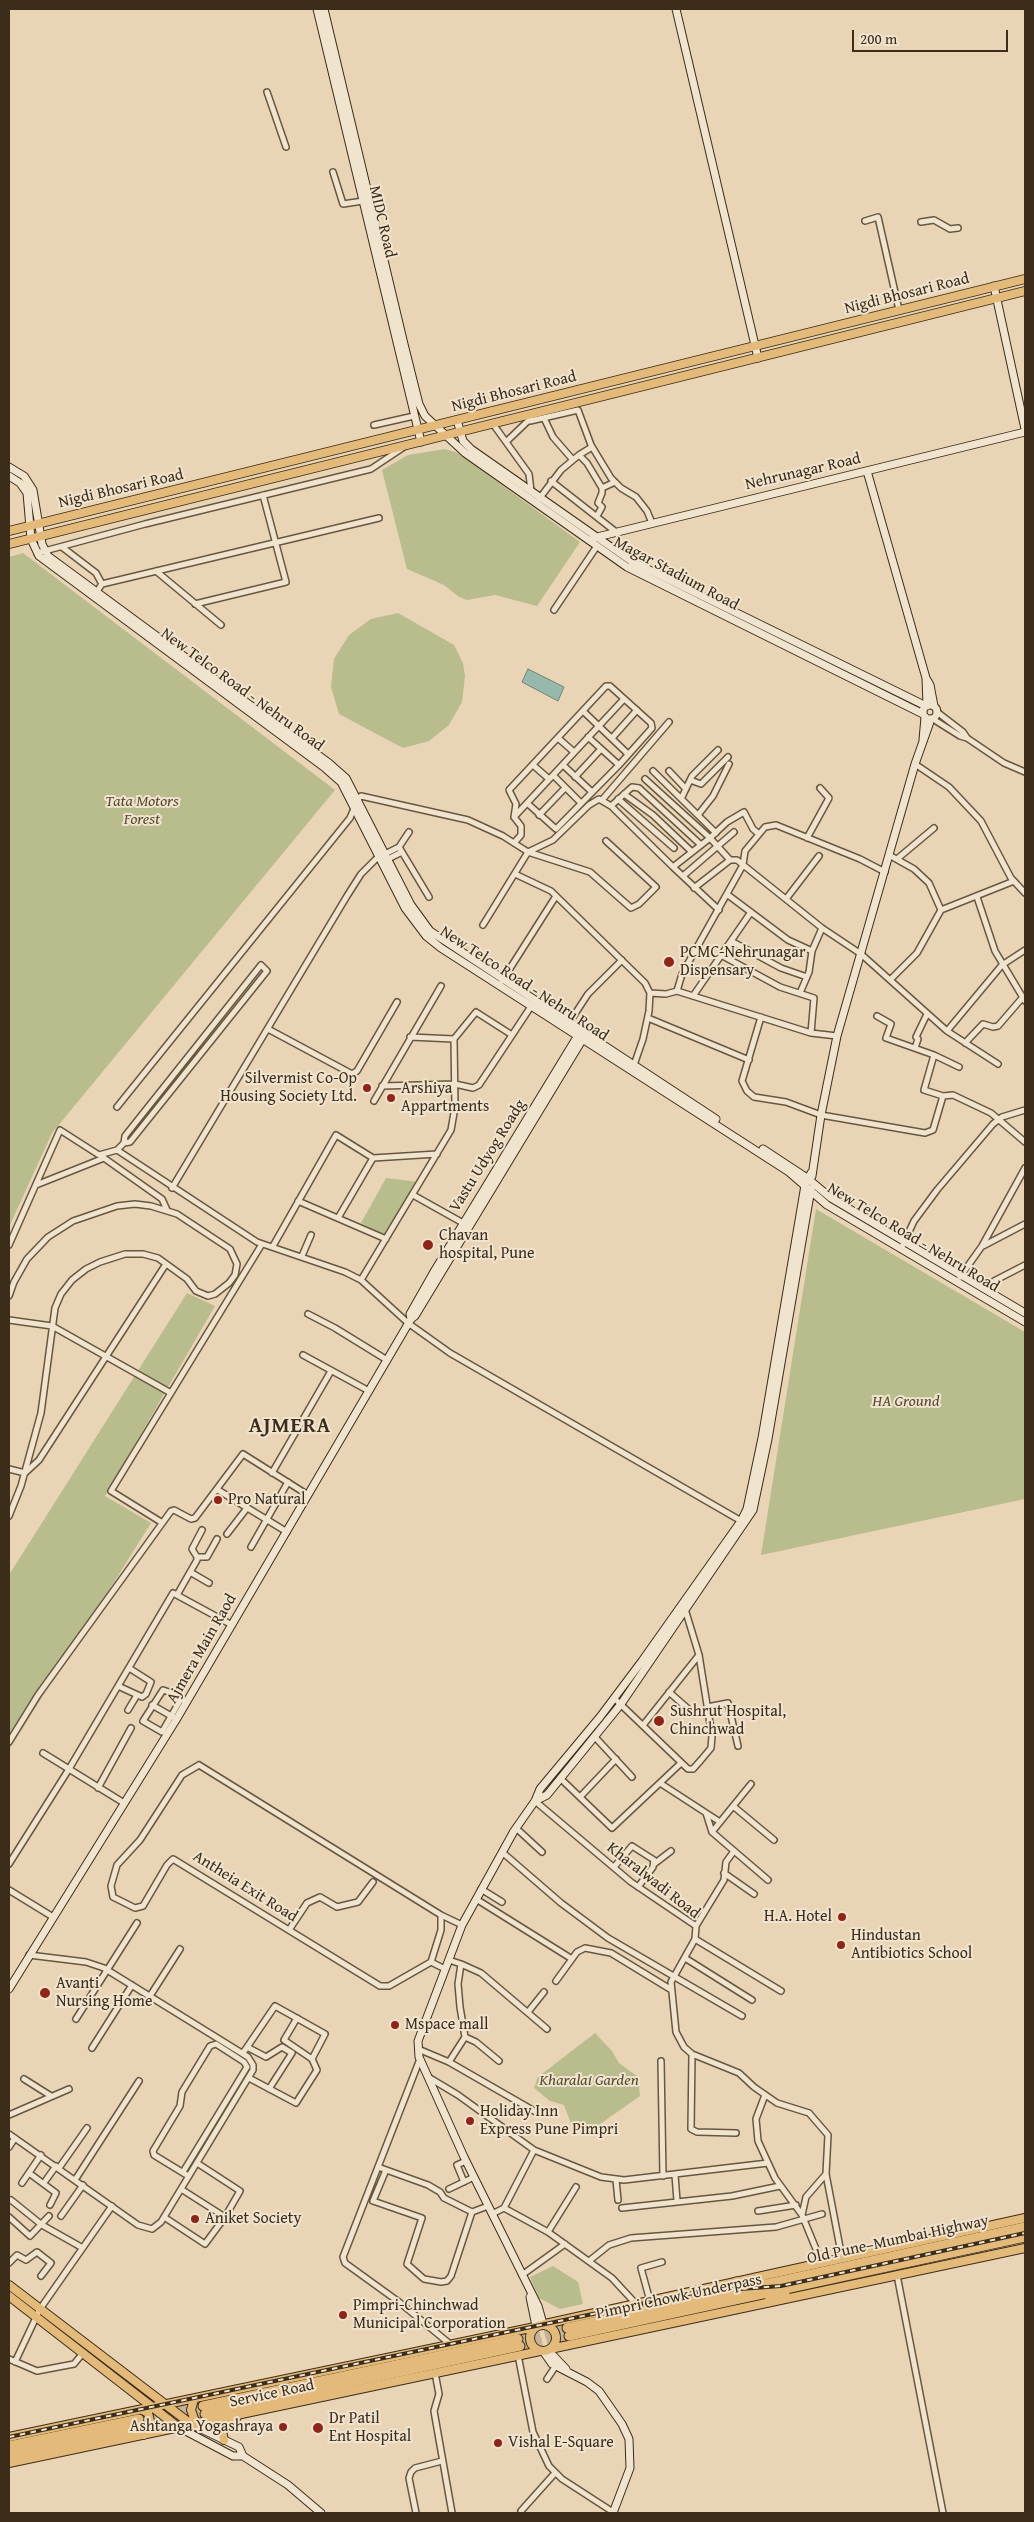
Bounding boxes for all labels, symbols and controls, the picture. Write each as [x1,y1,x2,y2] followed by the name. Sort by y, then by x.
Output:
[854,20,1010,52] scale bar
[860,28,897,49] text: 200 m
[364,184,400,260] street label: MIDC Road
[843,269,971,319] street label: Nigdi Bhosari Road
[450,367,578,417] street label: Nigdi Bhosari Road
[743,449,863,495] street label: Nehrunagar Road
[57,465,185,513] street label: Nigdi Bhosari Road
[610,533,742,615] street label: Magar Stadium Road
[157,624,327,756] street label: New Telco Road - Nehru Road
[105,792,179,830] park label: Tata Motors Forest
[436,922,612,1046] street label: New Telco Road - Nehru Road
[680,943,805,981] place label: PCMC-Nehrunagar Dispensary
[662,955,676,969] marker: PCMC-Nehrunagar Dispensary
[220,1069,357,1107] place label: Silvermist Co-Op Housing Society Ltd.
[401,1079,489,1117] place label: Arshiya Appartments
[361,1082,373,1094] marker: Silvermist Co-Op Housing Society Ltd.
[385,1092,397,1104] marker: Arshiya Appartments
[446,1096,530,1216] street label: Vastu Udyog Roadg
[824,1179,1002,1297] street label: New Telco Road - Nehru Road
[439,1226,534,1264] place label: Chavan hospital, Pune
[421,1238,435,1252] marker: Chavan hospital, Pune
[872,1392,940,1412] park label: HA Ground
[248,1414,332,1440] district label: AJMERA
[228,1490,305,1510] place label: Pro Natural
[212,1494,224,1506] marker: Pro Natural
[163,1591,241,1707] street label: Ajmera Main Raod
[670,1702,786,1740] place label: Sushrut Hospital, Chinchwad
[652,1714,666,1728] marker: Sushrut Hospital, Chinchwad
[602,1839,704,1923] street label: Kharalwadi Road
[189,1847,301,1927] street label: Antheia Exit Road
[764,1907,832,1927] place label: H.A. Hotel
[836,1911,848,1923] marker: H.A. Hotel
[851,1926,972,1964] place label: Hindustan Antibiotics School
[835,1939,847,1951] marker: Hindustan Antibiotics School
[56,1974,152,2012] place label: Avanti Nursing Home
[38,1986,52,2000] marker: Avanti Nursing Home
[405,2015,488,2035] place label: Mspace mall
[389,2019,401,2031] marker: Mspace mall
[539,2071,639,2091] park label: Kharalai Garden
[480,2102,618,2140] place label: Holiday Inn Express Pune Pimpri
[464,2115,476,2127] marker: Holiday Inn Express Pune Pimpri
[205,2209,301,2229] place label: Aniket Society
[806,2211,990,2269] street label: Old Pune–Mumbai Highway
[189,2213,201,2225] marker: Aniket Society
[594,2270,764,2324] street label: Pimpri Chowk Underpass
[353,2296,506,2334] place label: Pimpri-Chinchwad Municipal Corporation
[337,2309,349,2321] marker: Pimpri-Chinchwad Municipal Corporation
[228,2376,316,2412] street label: Service Road
[329,2409,411,2447] place label: Dr Patil Ent Hospital
[130,2417,273,2437] place label: Ashtanga Yogashraya
[277,2421,289,2433] marker: Ashtanga Yogashraya
[311,2421,325,2435] marker: Dr Patil Ent Hospital
[508,2433,614,2453] place label: Vishal E-Square
[492,2437,504,2449] marker: Vishal E-Square

